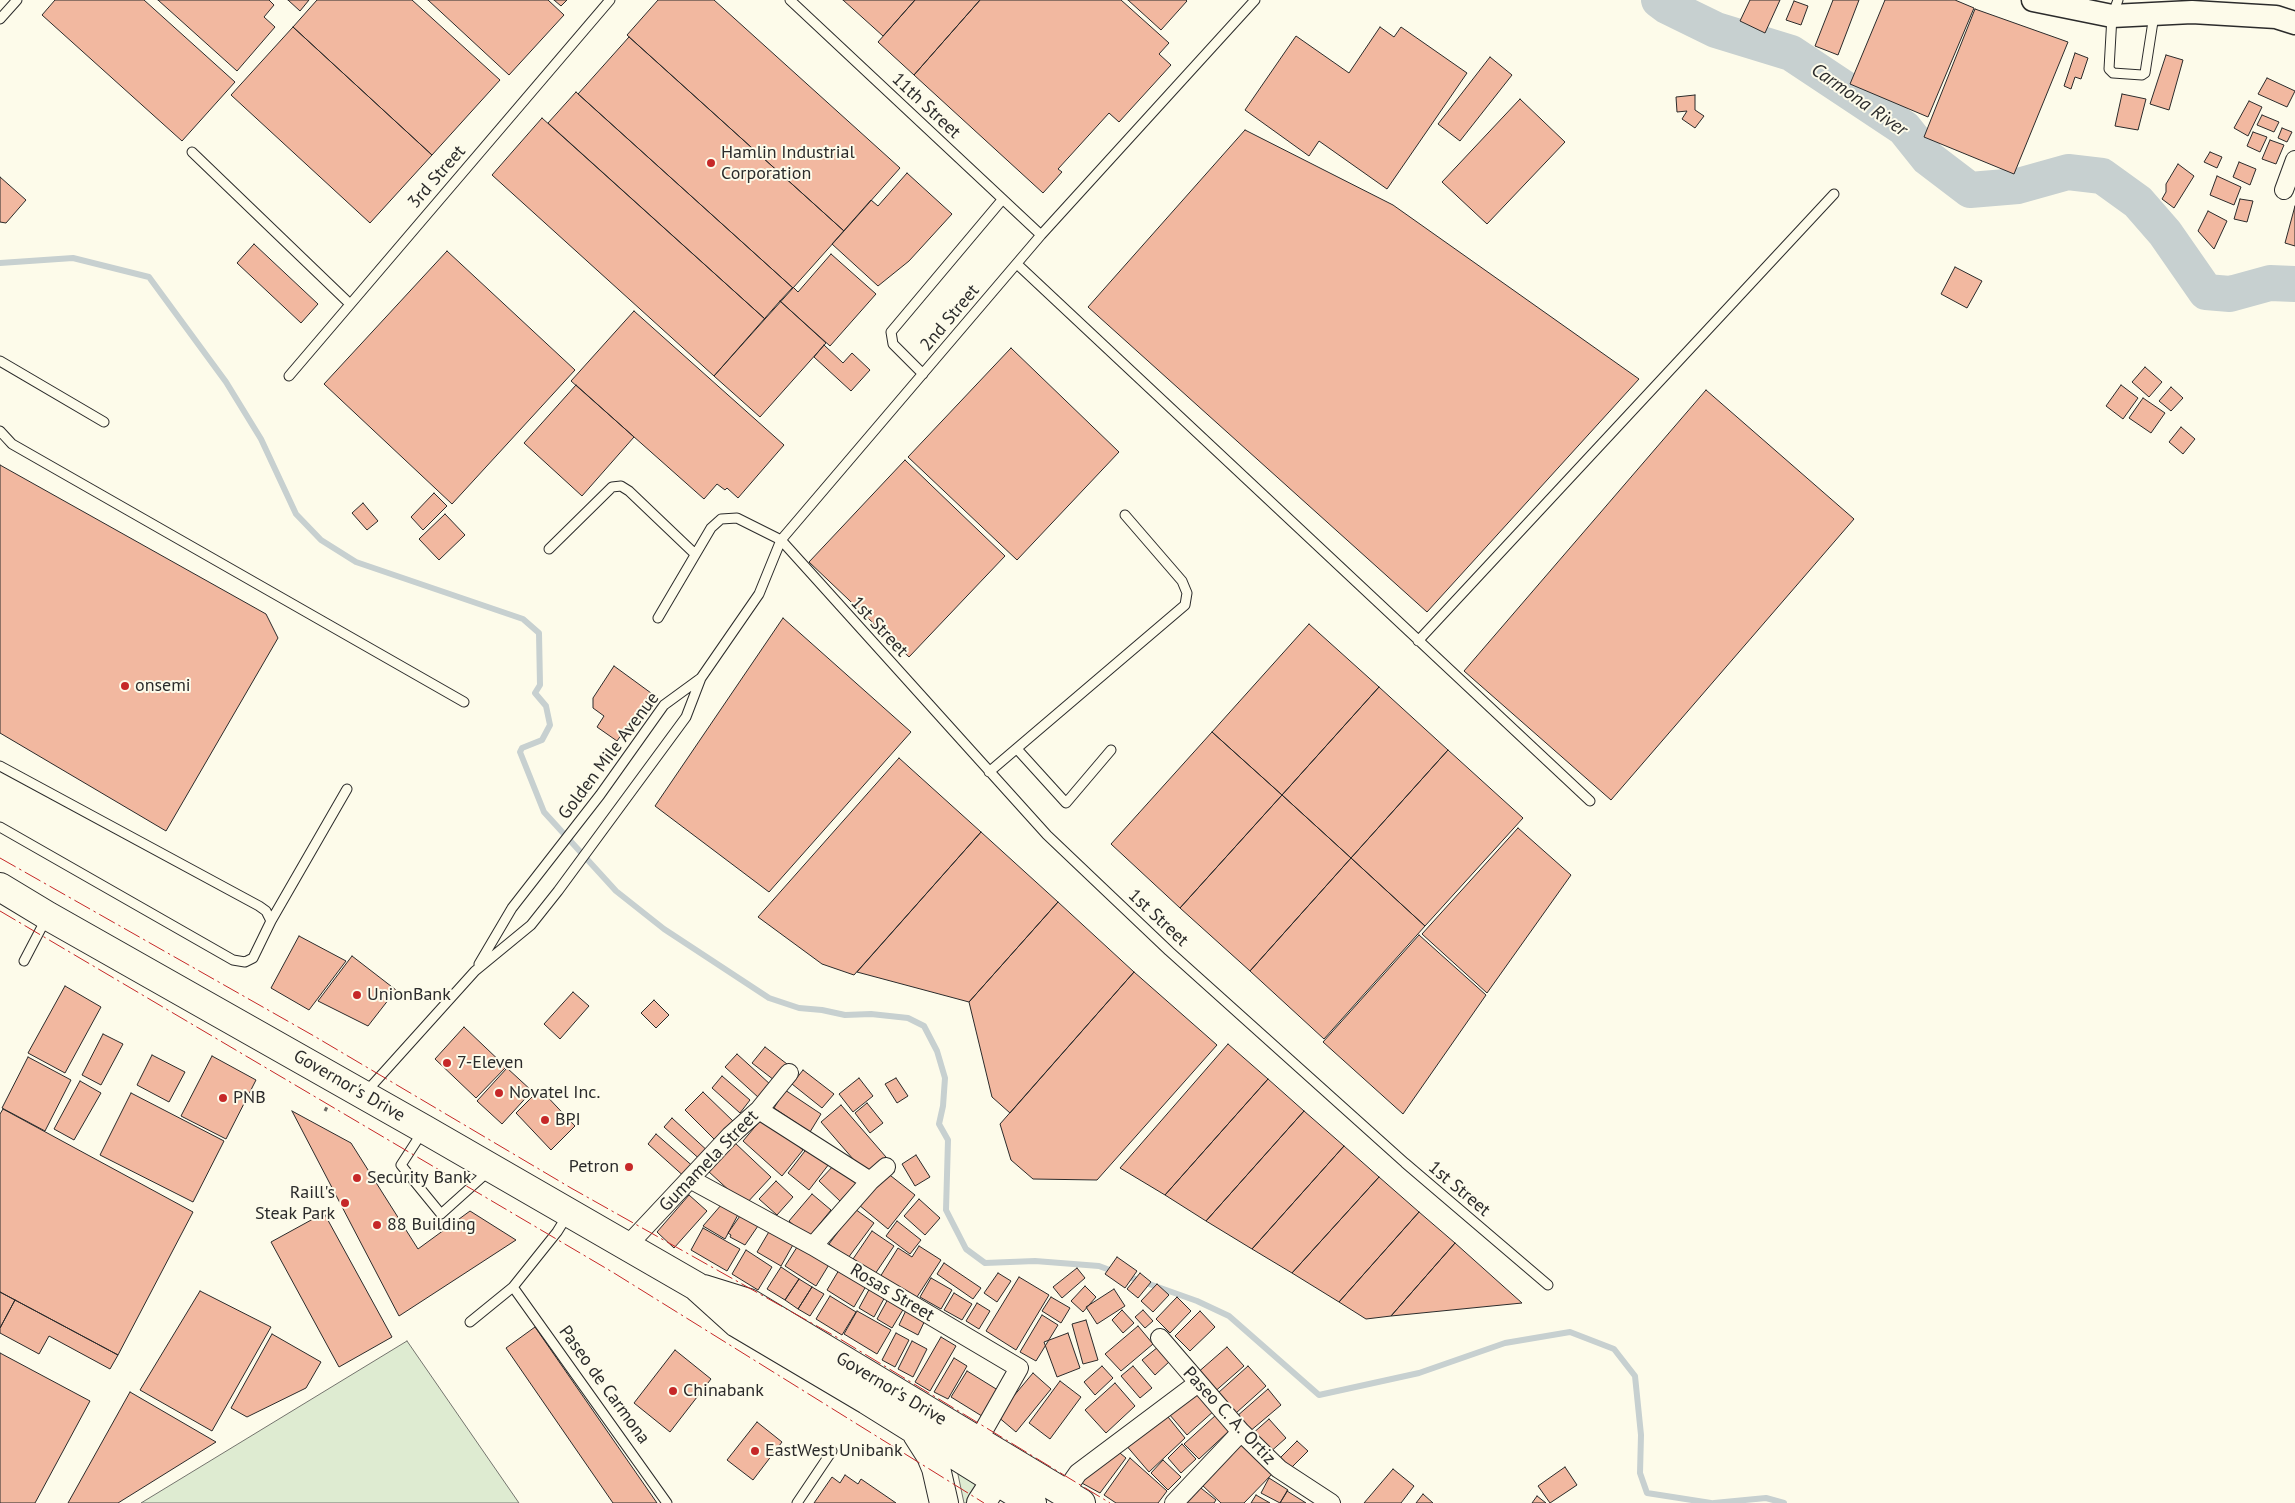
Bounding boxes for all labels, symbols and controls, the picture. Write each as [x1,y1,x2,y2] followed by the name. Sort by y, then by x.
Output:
[1807,59,1911,141] water label: Carmona River
[887,69,965,143] street label: 11th Street
[404,141,470,213] street label: 3rd Street
[721,142,855,184] place label: Hamlin Industrial Corporation
[705,157,717,169] marker: Hamlin Industrial Corporation
[916,280,984,356] street label: 2nd Street
[846,592,912,662] street label: 1st Street
[135,675,191,697] place label: onsemi
[119,680,131,692] marker: onsemi
[554,688,664,824] street label: Golden Mile Avenue
[1123,885,1193,951] street label: 1st Street
[367,984,451,1006] place label: UnionBank
[351,989,363,1001] marker: UnionBank
[289,1045,409,1127] street label: Governor's Drive
[457,1052,523,1074] place label: 7-Eleven
[441,1057,453,1069] marker: 7-Eleven
[509,1082,600,1104] place label: Novatel Inc.
[233,1087,266,1109] place label: PNB
[493,1087,505,1099] marker: Novatel Inc.
[217,1092,229,1104] marker: PNB
[655,1106,763,1216] street label: Gumamela Street
[555,1109,581,1131] place label: BPI
[539,1114,551,1126] marker: BPI
[569,1156,619,1178] place label: Petron
[1424,1157,1494,1221] street label: 1st Street
[623,1161,635,1173] marker: Petron
[367,1167,471,1189] place label: Security Bank
[351,1172,363,1184] marker: Security Bank
[255,1182,335,1224] place label: Raill's Steak Park
[339,1197,351,1209] marker: Raill's Steak Park
[387,1214,476,1236] place label: 88 Building
[371,1219,383,1231] marker: 88 Building
[846,1259,938,1327] street label: Rosas Street
[554,1322,654,1448] street label: Paseo de Carmona
[832,1347,950,1431] street label: Governor's Drive
[1178,1363,1280,1469] street label: Paseo C. A. Ortiz
[683,1380,764,1402] place label: Chinabank
[667,1385,679,1397] marker: Chinabank
[765,1440,903,1462] place label: EastWest Unibank
[749,1445,761,1457] marker: EastWest Unibank

